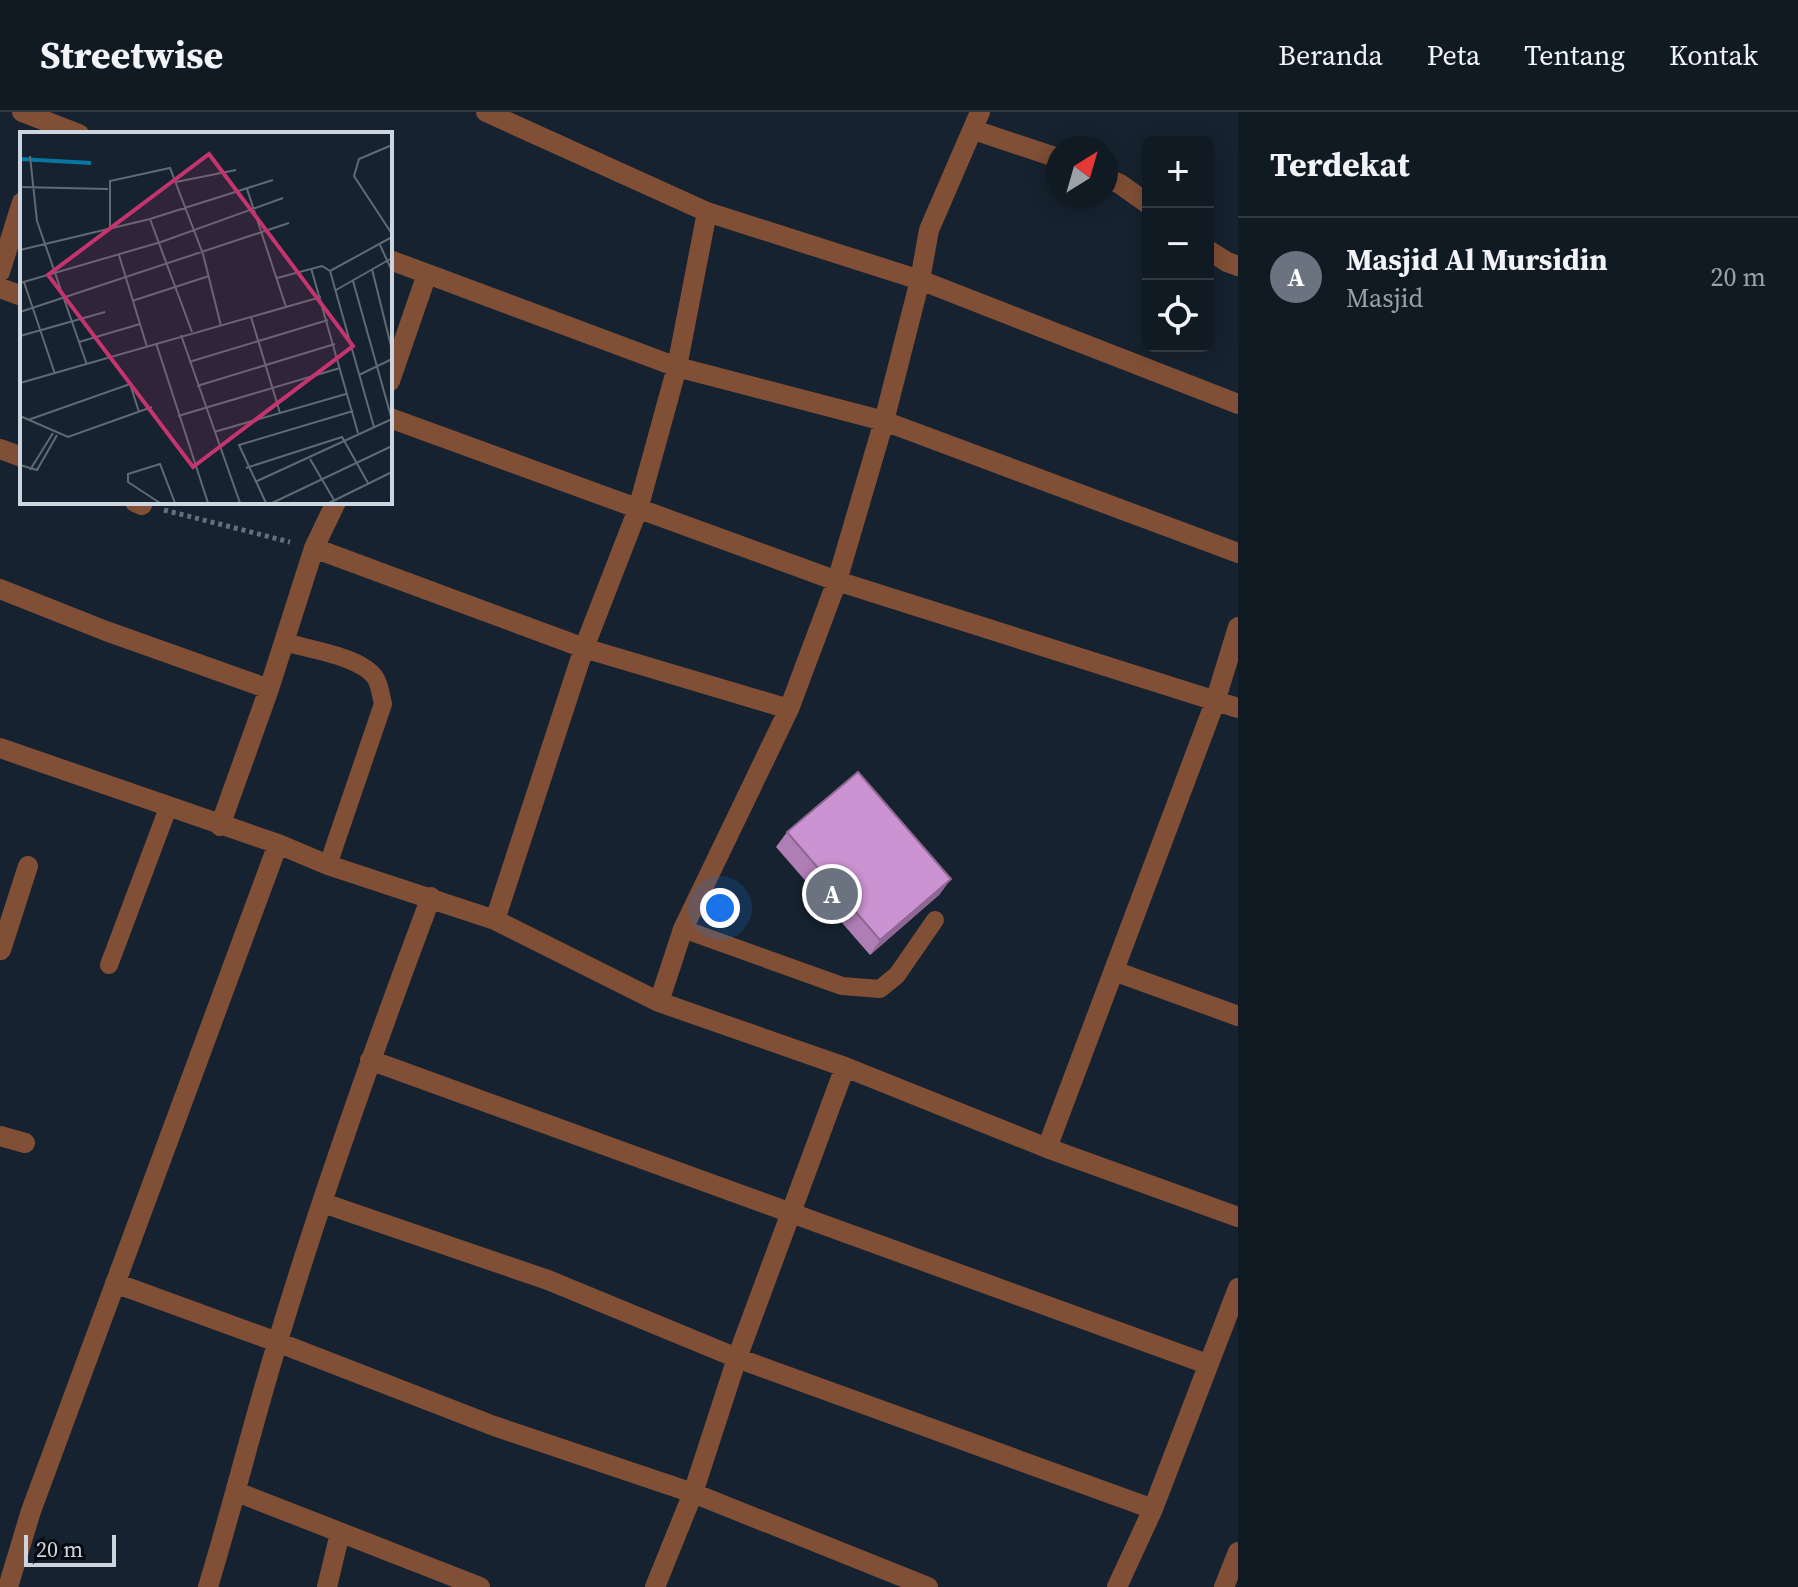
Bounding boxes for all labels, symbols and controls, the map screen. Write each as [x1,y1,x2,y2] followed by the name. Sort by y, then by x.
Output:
[40,29,223,81] text: Streetwise
[1278,36,1383,74] text: Beranda
[1427,36,1480,74] text: Peta
[1524,36,1625,74] text: Tentang
[1669,36,1758,74] text: Kontak
[20,132,392,504] inset map
[1046,136,1118,208] north arrow
[1142,136,1214,352] map controls
[1142,136,1214,208] button: +
[1270,141,1410,187] text: Terdekat
[1142,208,1214,280] button: −
[1346,239,1608,280] text: Masjid Al Mursidin
[1287,259,1305,295] text: A
[1711,259,1766,295] text: 20 m
[1142,280,1214,352] button: locate
[1346,280,1423,316] text: Masjid
[806,864,858,924] pin: A
[700,888,740,928] your location
[24,1531,116,1567] scale bar
[36,1534,83,1564] text: 20 m

